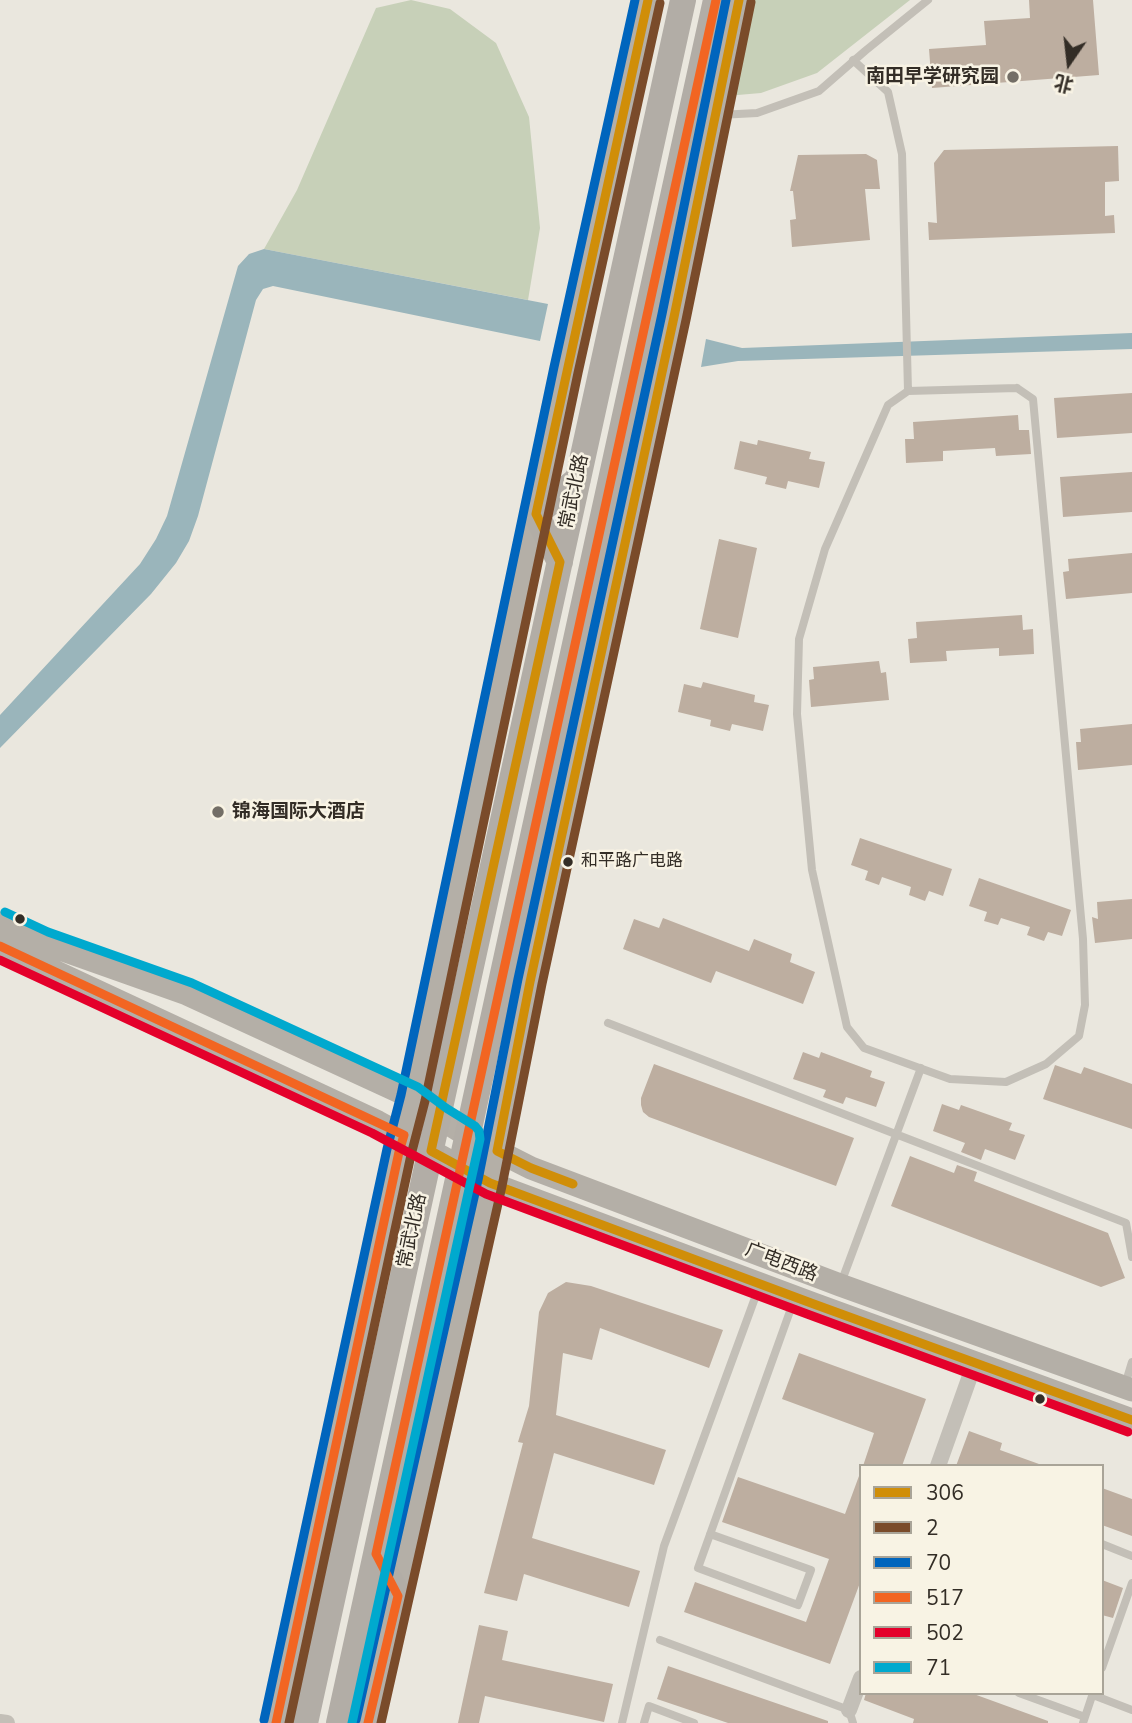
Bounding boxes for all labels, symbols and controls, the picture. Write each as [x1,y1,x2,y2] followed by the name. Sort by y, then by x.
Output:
[1034,28,1104,98] north arrow
[866,66,999,88] place label: 南田早学研究园
[1052,68,1076,98] text: 北
[1005,69,1021,85] marker: 南田早学研究园
[556,452,594,532] street label: 常武北路
[232,801,365,823] place label: 锦海国际大酒店
[210,804,226,820] marker: 锦海国际大酒店
[581,852,683,872] place label: 和平路广电路
[561,855,575,869] marker: 和平路广电路
[13,912,27,926] unlabelled marker
[394,1191,432,1271] street label: 常武北路
[741,1239,821,1287] street label: 广电西路
[1033,1392,1047,1406] unlabelled marker
[859,1464,1104,1695] legend
[926,1479,964,1507] text: 306
[926,1514,939,1542] text: 2
[926,1549,951,1577] text: 70
[926,1584,964,1612] text: 517
[926,1619,964,1647] text: 502
[926,1654,951,1682] text: 71

